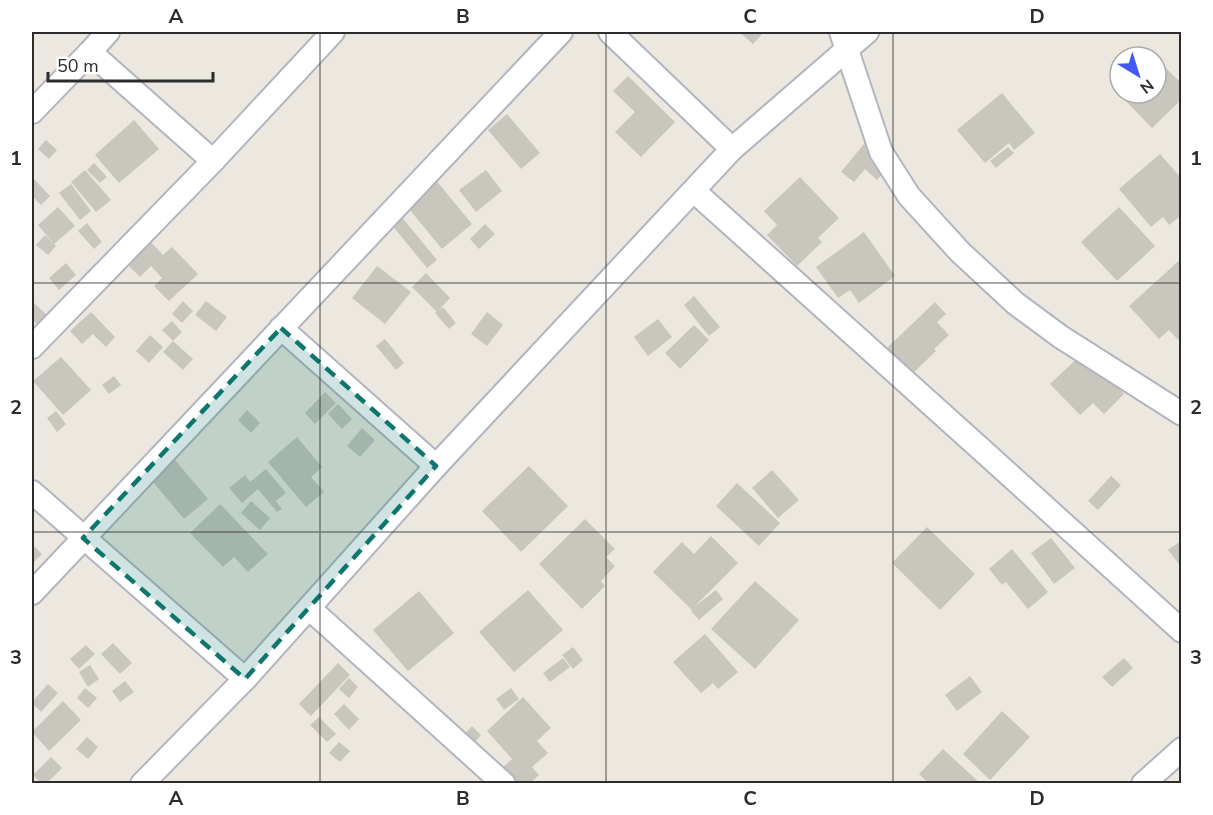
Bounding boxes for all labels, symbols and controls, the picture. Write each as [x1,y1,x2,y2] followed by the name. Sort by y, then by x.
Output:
[169,3,184,30] text: A
[456,3,470,30] text: B
[743,3,757,30] text: C
[1029,3,1045,30] text: D
[48,45,213,83] scale bar
[1108,45,1168,105] north arrow
[57,54,99,78] text: 50 m
[1135,74,1158,98] text: N
[10,145,22,172] text: 1
[1190,145,1202,172] text: 1
[10,394,22,421] text: 2
[1190,394,1202,421] text: 2
[10,644,22,671] text: 3
[1190,644,1202,671] text: 3
[169,785,184,812] text: A
[456,785,470,812] text: B
[743,785,757,812] text: C
[1029,785,1045,812] text: D

